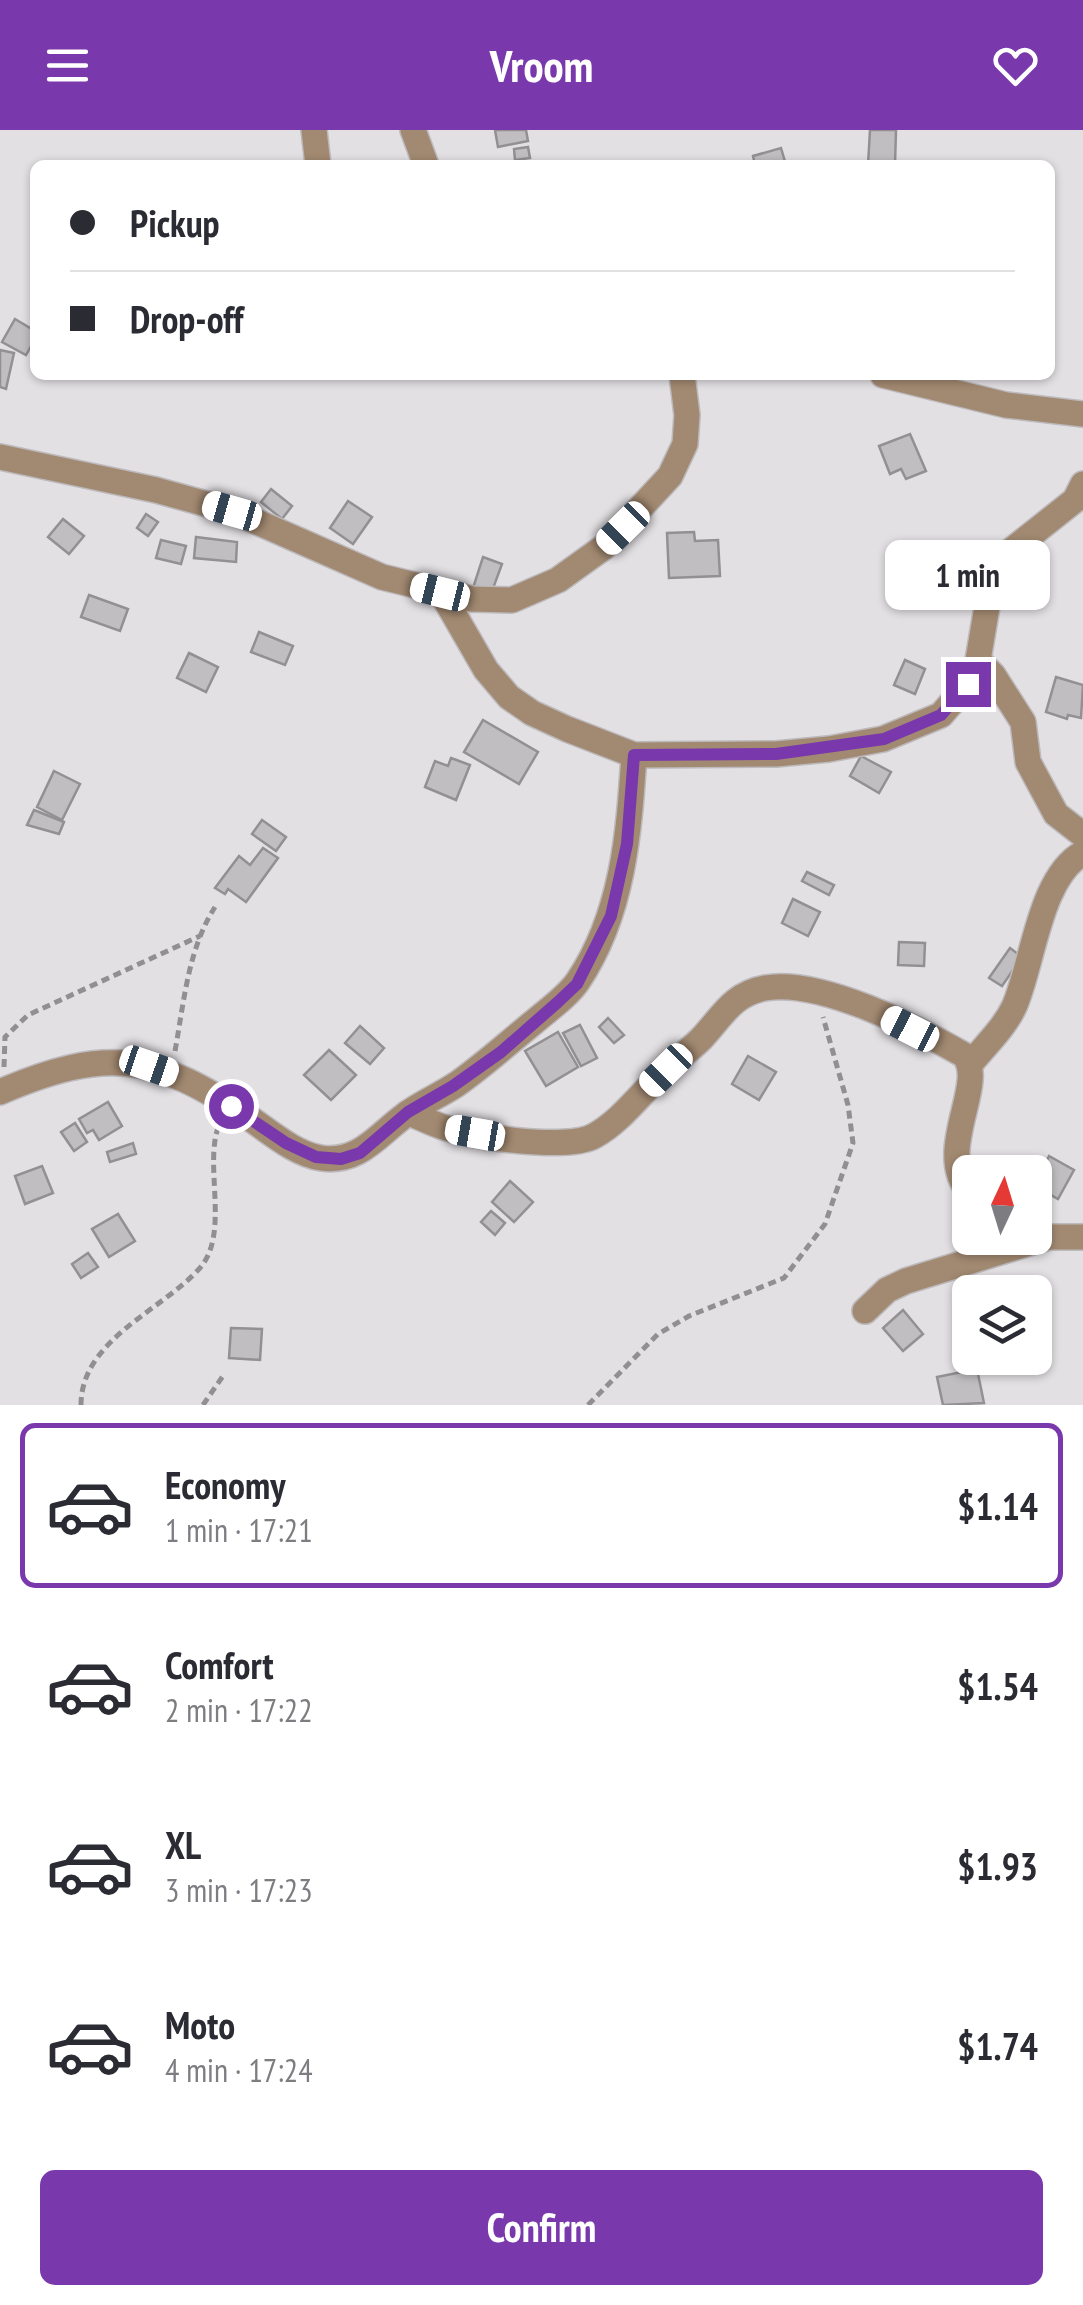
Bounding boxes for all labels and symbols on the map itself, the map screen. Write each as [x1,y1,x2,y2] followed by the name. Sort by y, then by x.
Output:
[199,488,265,534] car
[591,496,655,560] car
[886,539,1050,609] callout: 1 min
[407,570,473,614] car
[946,662,991,707] route end
[876,1002,944,1056] car
[634,1038,698,1102] car
[116,1042,182,1090] car
[209,1084,254,1129] route start
[443,1113,507,1153] car
[952,1155,1052,1255] north arrow

